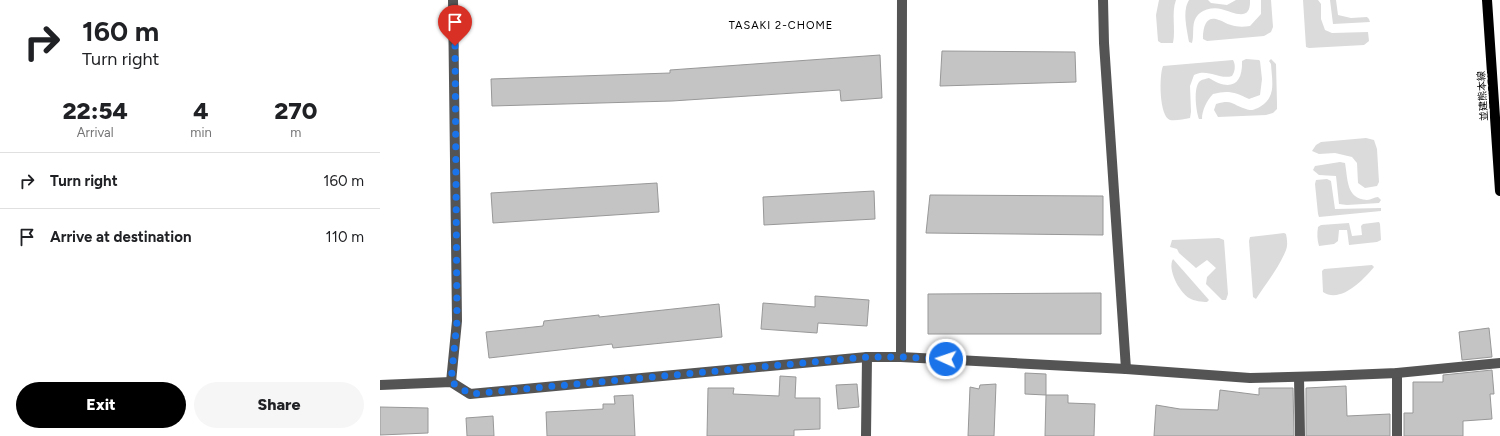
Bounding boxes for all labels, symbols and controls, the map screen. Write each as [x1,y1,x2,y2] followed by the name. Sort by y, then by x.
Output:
[438,5,472,46] pin
[444,11,466,33] icon: arrive
[82,14,159,48] text: 160 m
[16,16,68,68] icon: right
[729,19,833,32] district label: TASAKI 2-CHOME
[82,48,159,70] text: Turn right
[1474,71,1491,121] street label: 並建熊本線
[63,96,128,125] text: 22:54
[193,96,209,125] text: 4
[274,96,318,125] text: 270
[77,125,114,140] text: Arrival
[190,125,212,140] text: min
[290,125,301,140] text: m
[16,170,38,192] icon: right
[50,172,118,190] text: Turn right
[323,172,364,190] text: 160 m
[16,226,38,248] icon: arrive
[50,228,191,246] text: Arrive at destination
[326,228,364,246] text: 110 m
[925,338,967,380] position arrow
[16,382,186,428] button: Exit
[194,382,364,428] button: Share

